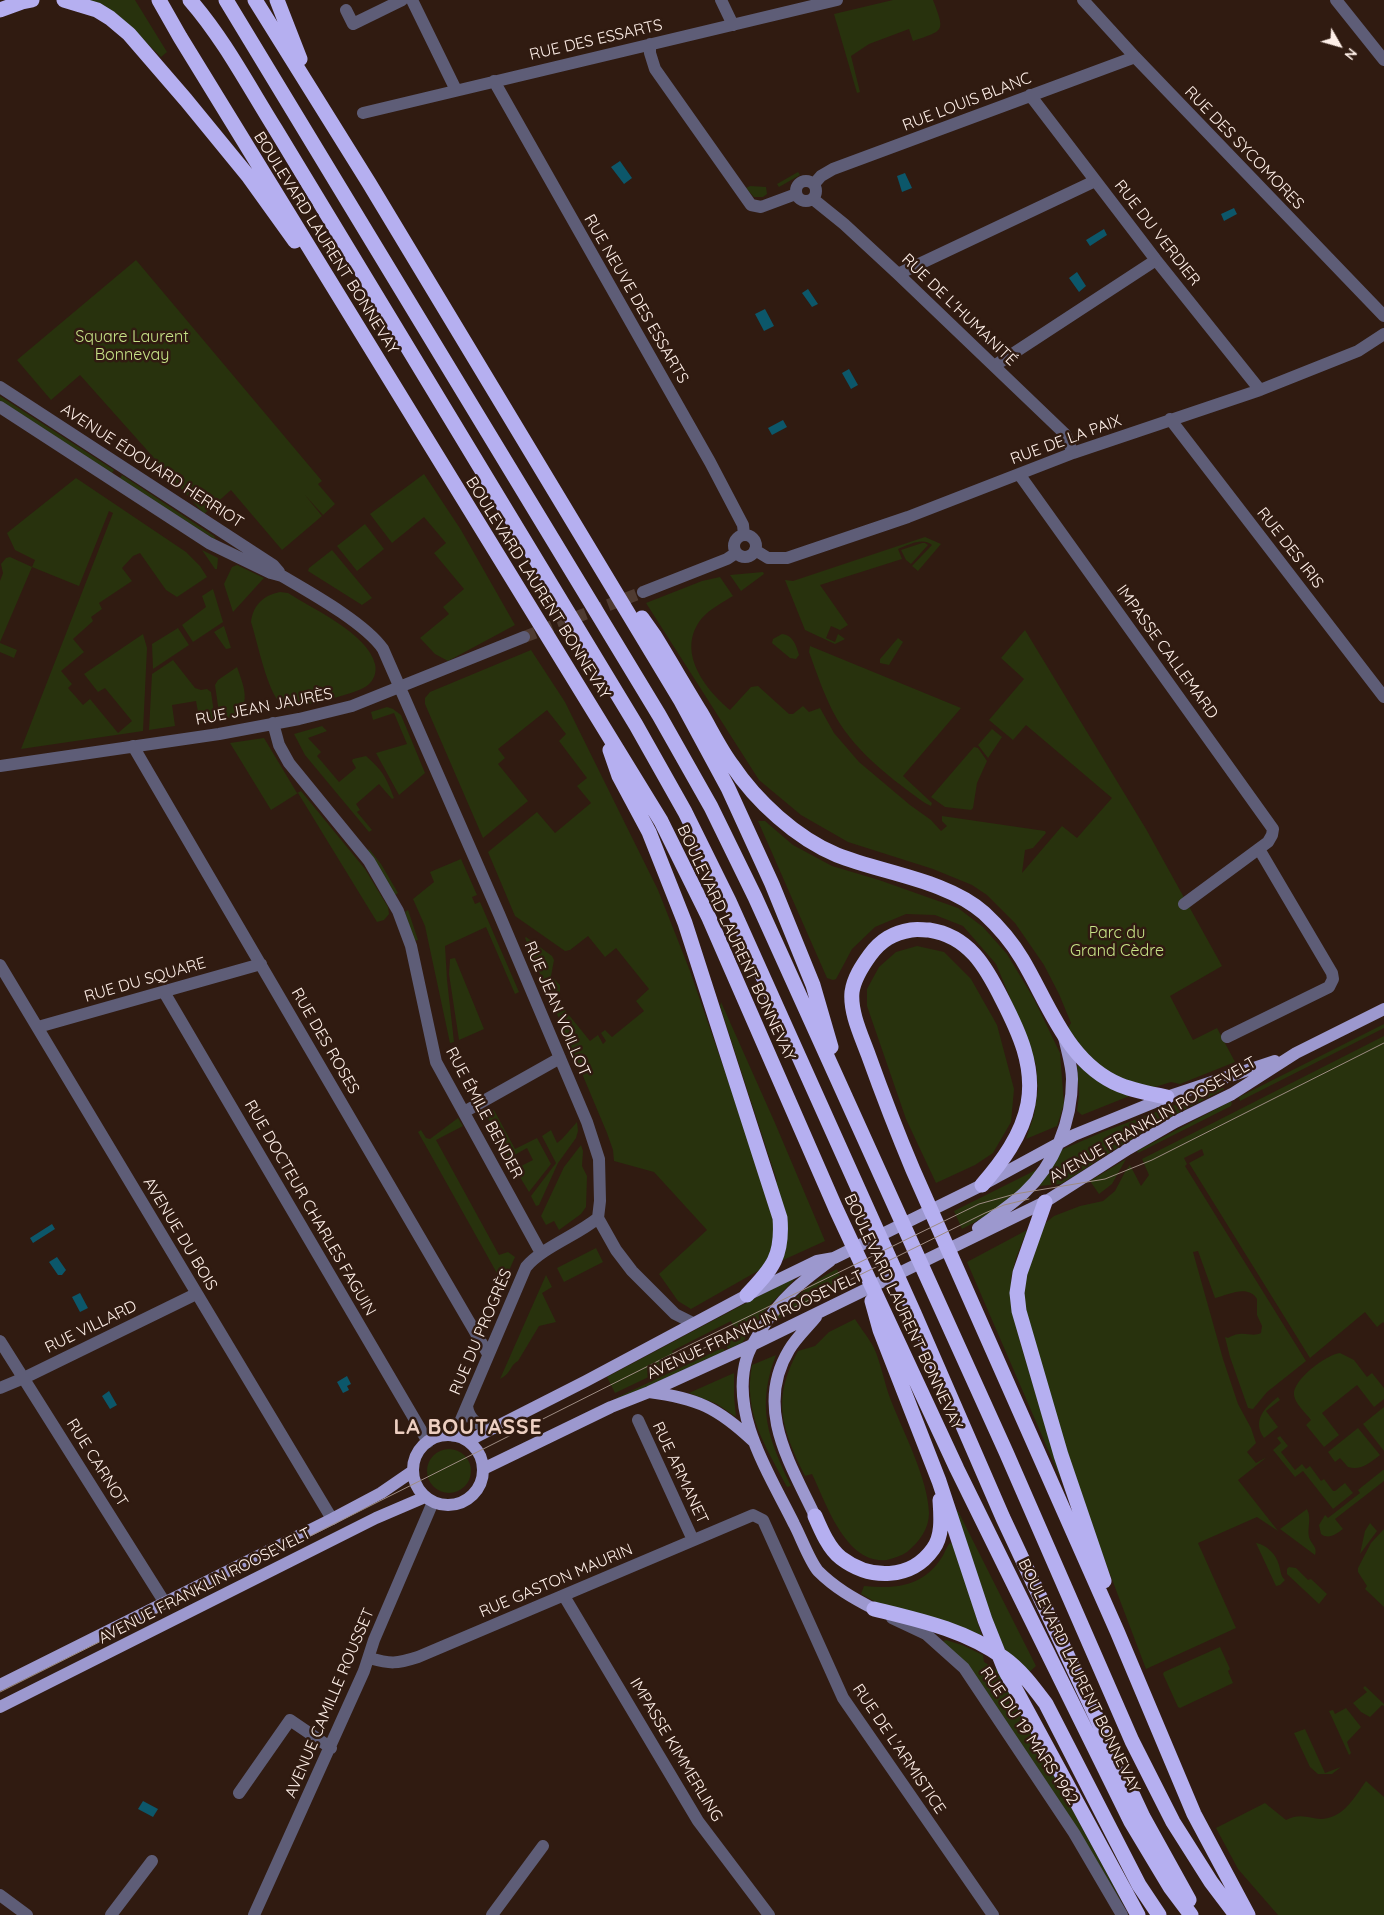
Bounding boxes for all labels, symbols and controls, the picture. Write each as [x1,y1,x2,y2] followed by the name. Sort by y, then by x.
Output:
[528,15,664,65] street label: RUE DES ESSARTS
[1314,20,1364,70] north arrow
[1341,45,1361,64] text: N
[900,69,1034,135] street label: RUE LOUIS BLANC
[1180,82,1308,214] street label: RUE DES SYCOMORES
[249,128,403,358] street label: BOULEVARD LAURENT BONNEVAY
[1110,176,1204,290] street label: RUE DU VERDIER
[580,211,692,387] street label: RUE NEUVE DES ESSARTS
[897,250,1021,370] street label: RUE DE L'HUMANITÉ
[75,327,189,365] park label: Square Laurent Bonnevay
[57,400,247,532] street label: AVENUE ÉDOUARD HERRIOT
[1008,411,1124,469] street label: RUE DE LA PAIX
[461,473,615,703] street label: BOULEVARD LAURENT BONNEVAY
[1253,504,1327,592] street label: RUE DES IRIS
[1112,581,1222,723] street label: IMPASSE CALLEMARD
[194,684,334,730] street label: RUE JEAN JAURÈS
[673,822,799,1064] street label: BOULEVARD LAURENT BONNEVAY
[1070,923,1164,961] park label: Parc du Grand Cèdre
[520,938,594,1080] street label: RUE JEAN VOILLOT
[82,953,208,1007] street label: RUE DU SQUARE
[287,985,363,1097] street label: RUE DES ROSES
[441,1044,527,1182] street label: RUE ÉMILE BENDER
[1046,1053,1260,1187] street label: AVENUE FRANKLIN ROOSEVELT
[240,1097,380,1319] street label: RUE DOCTEUR CHARLES FAGUIN
[139,1174,221,1294] street label: AVENUE DU BOIS
[840,1191,966,1433] street label: BOULEVARD LAURENT BONNEVAY
[446,1266,516,1398] street label: RUE DU PROGRÈS
[644,1266,866,1384] street label: AVENUE FRANKLIN ROOSEVELT
[42,1297,140,1357] street label: RUE VILLARD
[62,1415,132,1511] street label: RUE CARNOT
[392,1415,544,1441] district label: LA BOUTASSE
[648,1419,712,1527] street label: RUE ARMANET
[95,1524,315,1648] street label: AVENUE FRANKLIN ROOSEVELT
[476,1540,636,1622] street label: RUE GASTON MAURIN
[1014,1556,1144,1796] street label: BOULEVARD LAURENT BONNEVAY
[281,1605,379,1801] street label: AVENUE CAMILLE ROUSSET
[976,1663,1082,1809] street label: RUE DU 19 MARS 1962
[625,1675,727,1825] street label: IMPASSE KIMMERLING
[848,1680,950,1818] street label: RUE DE L'ARMISTICE

